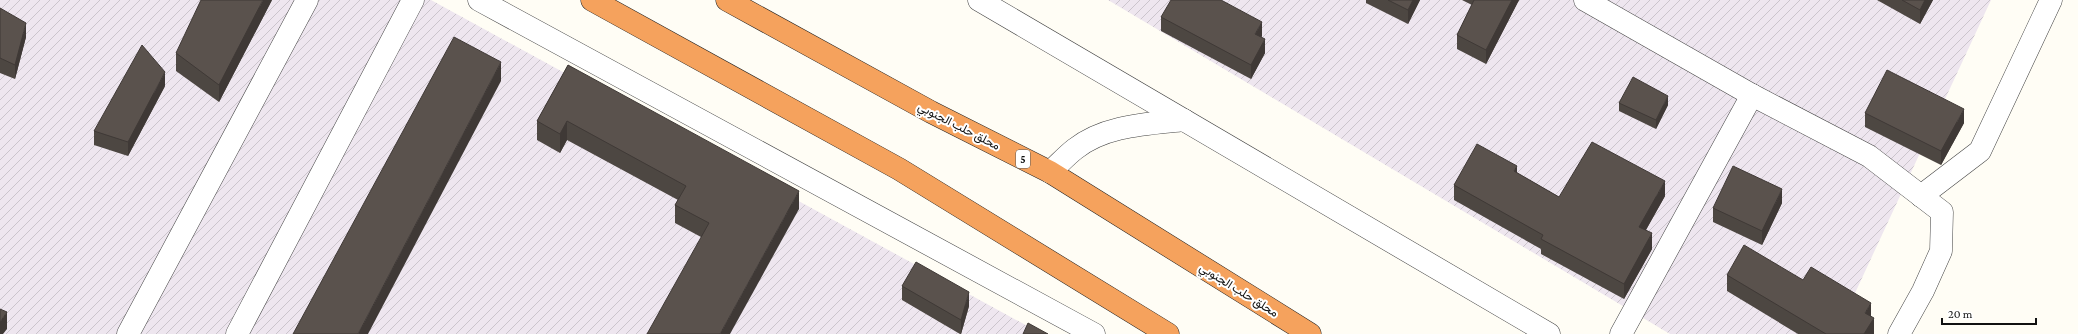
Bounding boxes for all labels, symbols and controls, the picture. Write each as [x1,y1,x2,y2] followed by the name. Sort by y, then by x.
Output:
[914,99,1002,155] street label: محلق حلب الجنوبي
[1016,150,1030,168] road number: 5
[1195,260,1281,322] street label: محلق حلب الجنوبي
[1942,300,2036,326] scale bar
[1948,307,1973,321] text: 20 m

